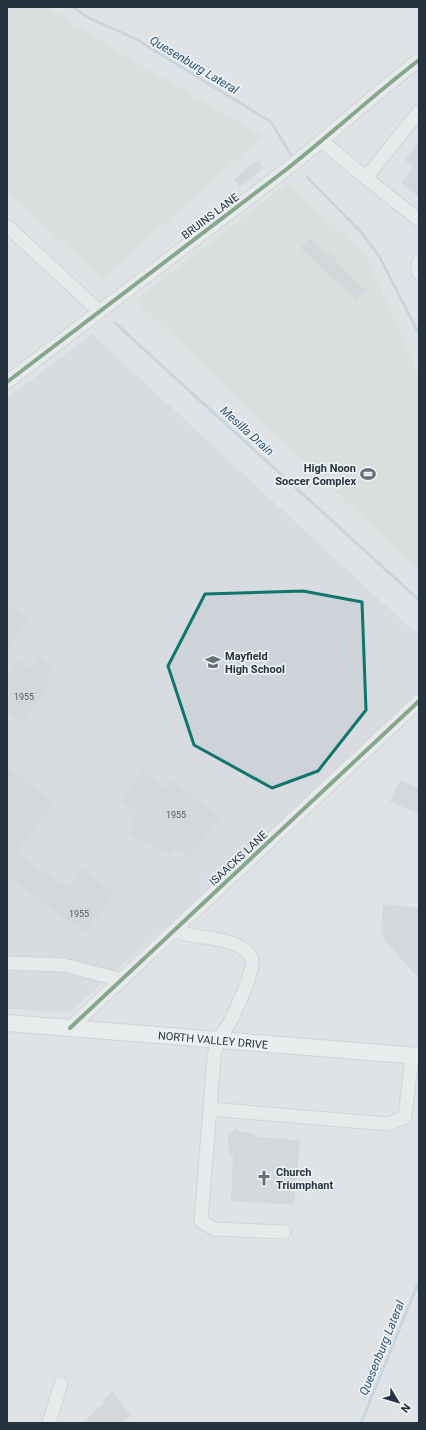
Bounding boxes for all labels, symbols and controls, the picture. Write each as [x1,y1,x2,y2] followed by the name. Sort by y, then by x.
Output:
[147,33,241,97] water label: Quesenburg Lateral
[179,191,241,242] street label: BRUINS LANE
[217,403,277,459] water label: Mesilla Drain
[275,462,356,488] place label: High Noon Soccer Complex
[359,465,377,483] sports icon: High Noon Soccer Complex
[225,650,285,676] place label: Mayfield High School
[204,653,222,671] school or university icon: Mayfield High School
[14,692,34,702] house number: 1955
[166,810,186,820] house number: 1955
[207,828,270,889] street label: ISAACKS LANE
[69,909,89,919] house number: 1955
[157,1029,269,1052] street label: NORTH VALLEY DRIVE
[276,1166,333,1192] place label: Church Triumphant
[255,1169,273,1187] church icon: Church Triumphant
[357,1298,407,1397] water label: Quesenburg Lateral
[378,1382,418,1422] north arrow
[398,1401,413,1415] text: N

